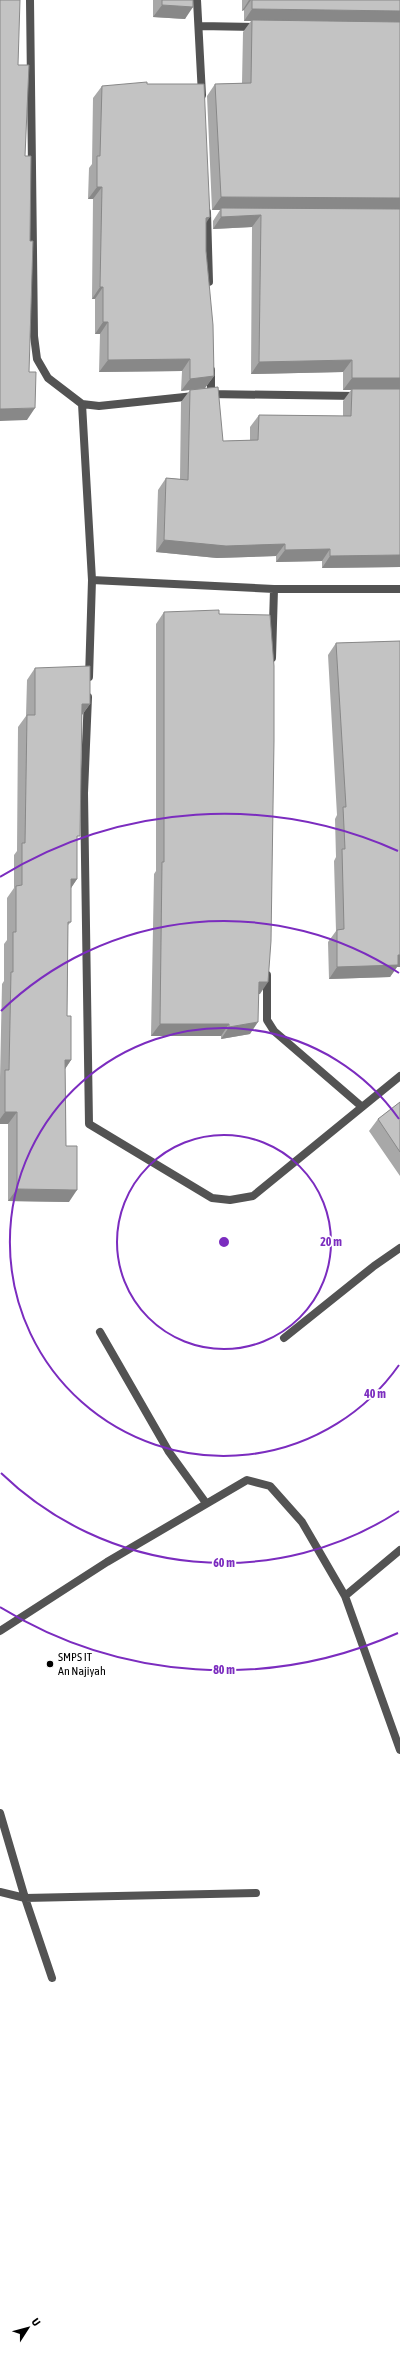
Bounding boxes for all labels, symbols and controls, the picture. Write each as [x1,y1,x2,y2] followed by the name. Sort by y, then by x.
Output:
[217,1235,231,1249] centre of rings
[320,1235,342,1249] text: 20 m
[363,1387,386,1401] text: 40 m
[213,1556,235,1570] text: 60 m
[58,1650,106,1678] place label: SMPS IT An Najiyah
[45,1659,55,1669] marker: SMPS IT An Najiyah
[213,1663,235,1677] text: 80 m
[8,2308,48,2348] north arrow
[29,2316,43,2328] text: U

